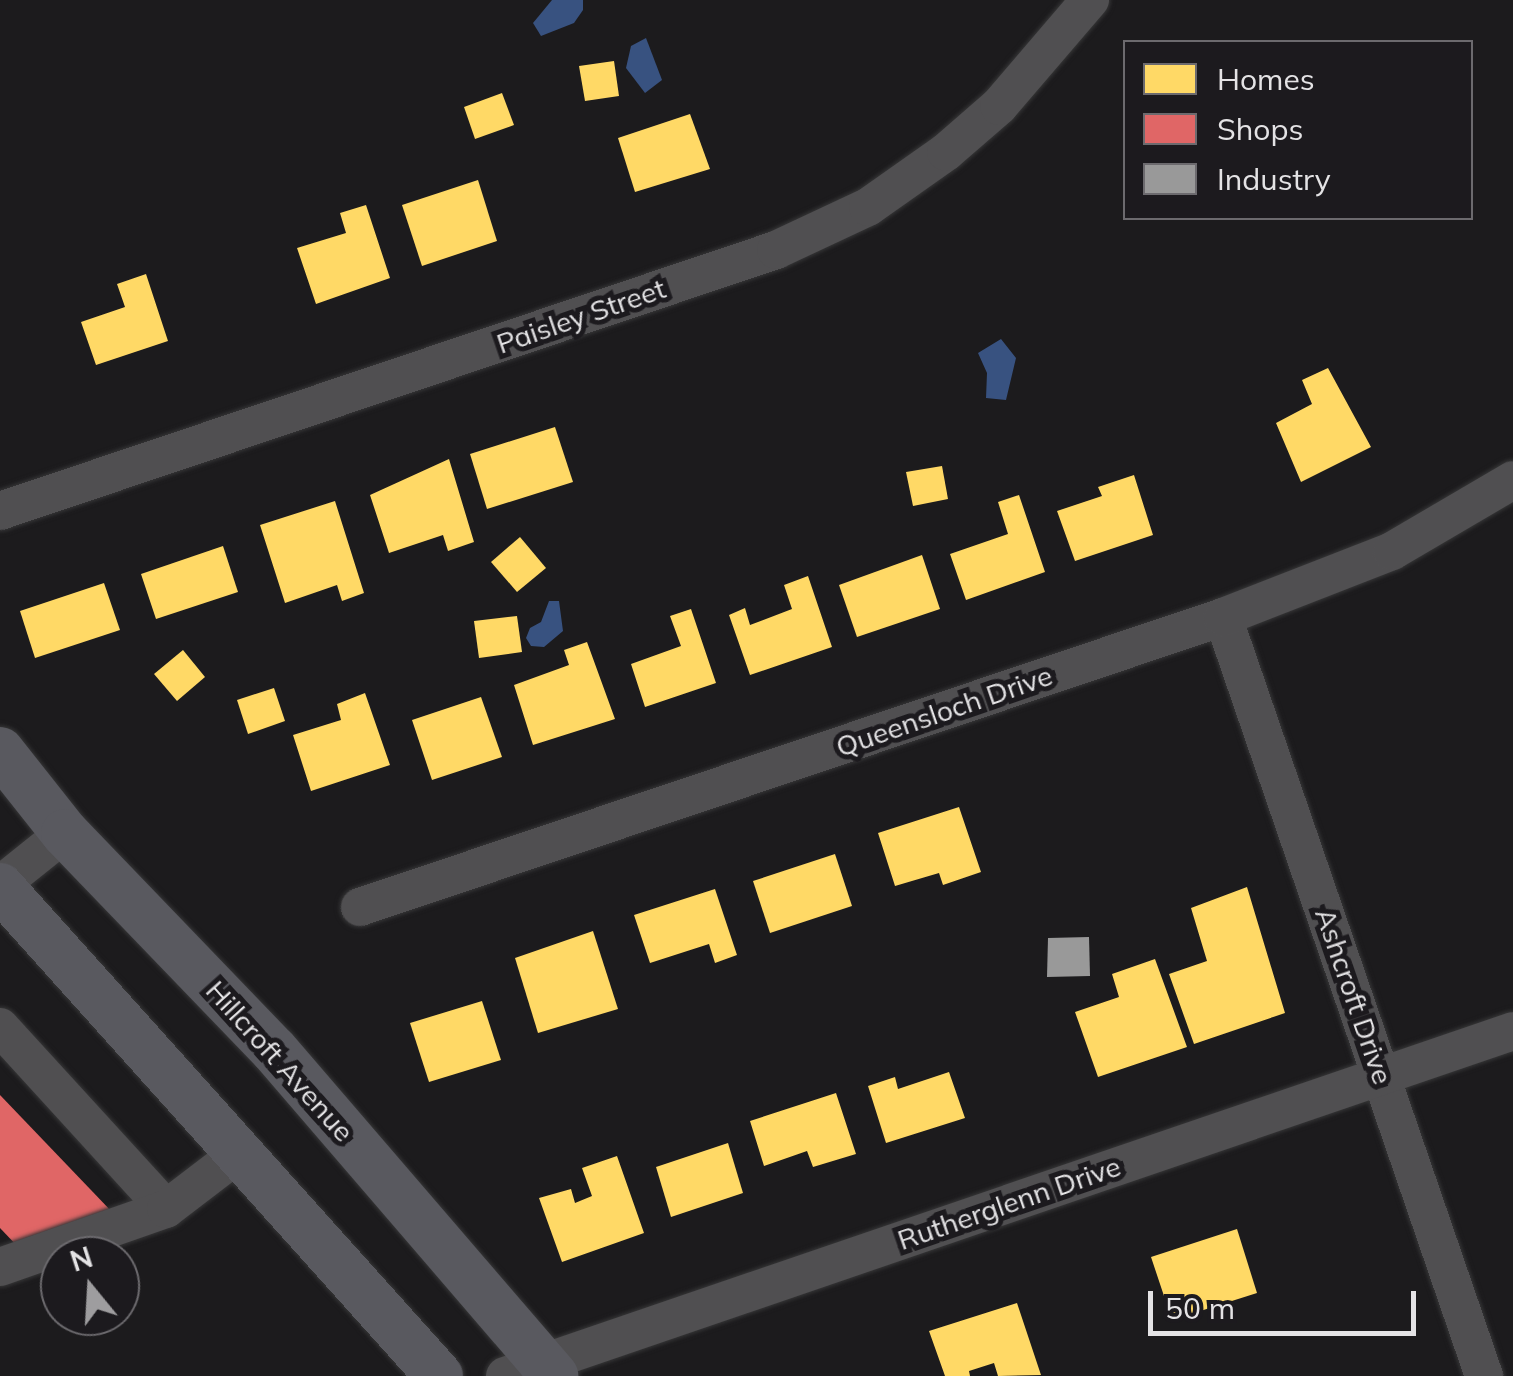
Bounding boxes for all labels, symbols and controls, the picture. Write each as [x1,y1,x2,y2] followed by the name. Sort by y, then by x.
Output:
[1123,40,1473,220] legend
[1217,60,1315,98] text: Homes
[1217,110,1303,148] text: Shops
[1217,160,1331,198] text: Industry
[492,271,670,361] street label: Paisley Street
[831,658,1057,764] street label: Queensloch Drive
[1308,904,1400,1088] street label: Ashcroft Drive
[199,974,361,1148] street label: Hillcroft Avenue
[893,1149,1125,1257] street label: Rutherglenn Drive
[40,1236,140,1336] north arrow
[66,1239,97,1279] text: N
[1153,1271,1420,1333] scale bar
[1165,1289,1235,1327] text: 50 m

